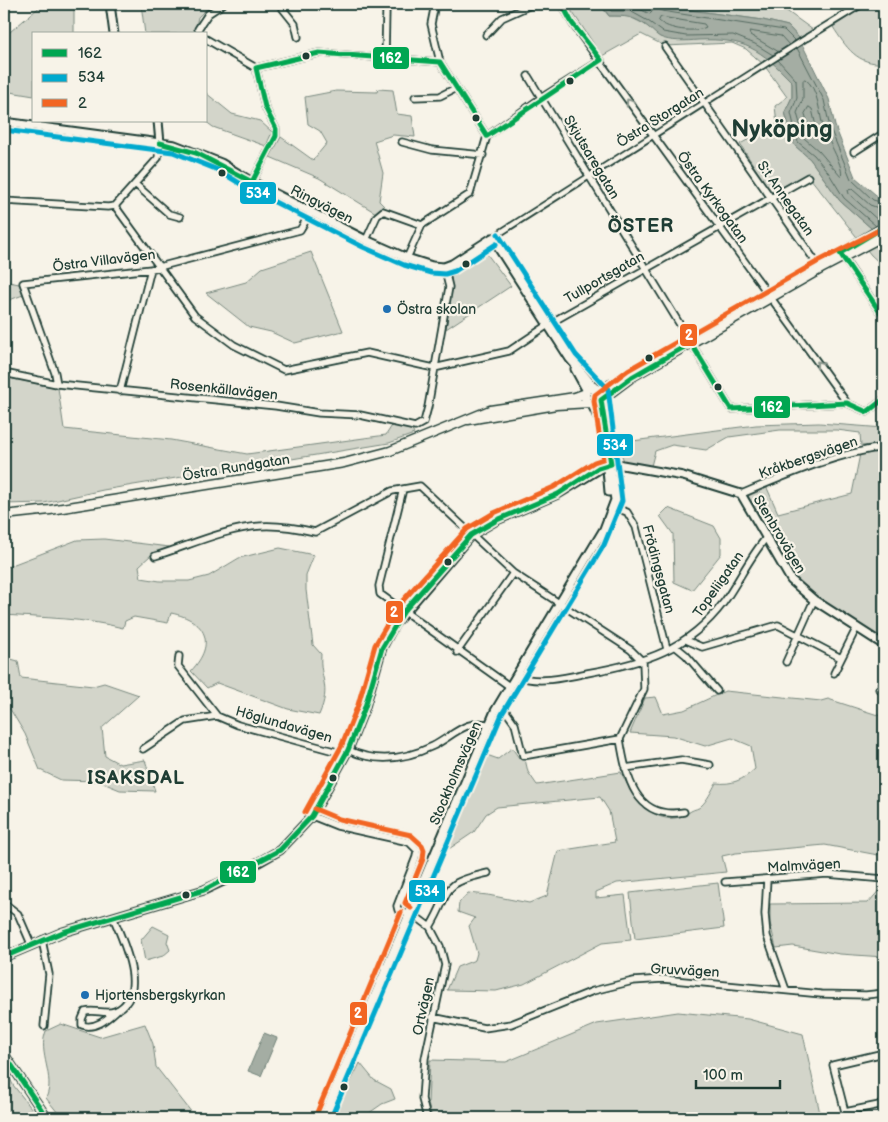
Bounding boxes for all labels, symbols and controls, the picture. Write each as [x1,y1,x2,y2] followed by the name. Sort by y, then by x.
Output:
[32,32,208,122] legend
[78,44,102,63] text: 162
[372,46,410,70] line badge: 162
[380,50,403,67] text: 162
[301,51,311,61] unlabelled marker
[78,68,105,87] text: 534
[565,76,575,86] unlabelled marker
[613,83,707,151] street label: Östra Storgatan
[78,94,87,113] text: 2
[626,98,635,108] one-way arrow
[560,112,623,202] street label: Skjutsaregatan
[471,113,481,123] unlabelled marker
[731,115,833,144] district label: Nyköping
[674,147,752,247] street label: Östra Kyrkogatan
[753,157,818,239] street label: S:t Annegatan
[217,168,227,178] unlabelled marker
[239,181,277,205] line badge: 534
[288,181,356,228] street label: Ringvägen
[246,185,271,202] text: 534
[608,215,674,238] district label: ÖSTER
[52,245,156,275] street label: Östra Villavägen
[561,248,647,307] street label: Tullportsgatan
[461,259,471,269] unlabelled marker
[397,300,476,318] place label: Östra skolan
[381,303,393,315] marker: Östra skolan
[679,323,698,347] line badge: 2
[685,327,694,344] text: 2
[644,353,654,363] unlabelled marker
[816,360,825,370] one-way arrow
[169,375,279,404] street label: Rosenkällavägen
[713,382,723,392] unlabelled marker
[753,395,791,419] line badge: 162
[761,399,784,416] text: 162
[596,433,634,457] line badge: 534
[757,433,860,482] street label: Kråkbergsvägen
[603,437,628,454] text: 534
[181,450,291,484] street label: Östra Rundgatan
[750,492,810,576] street label: Stenbrovägen
[639,523,679,615] street label: Frödingsgatan
[689,548,747,621] street label: Topeliigatan
[443,557,453,567] unlabelled marker
[385,600,404,624] line badge: 2
[390,604,399,621] text: 2
[234,703,334,746] street label: Höglundavägen
[426,719,485,827] street label: Stockholmsvägen
[87,767,185,790] district label: ISAKSDAL
[328,773,338,783] unlabelled marker
[767,855,841,876] street label: Malmvägen
[219,860,257,884] line badge: 162
[227,864,250,881] text: 162
[408,879,446,903] line badge: 534
[415,883,440,900] text: 534
[181,890,191,900] unlabelled marker
[650,960,720,981] street label: Gruvvägen
[409,975,438,1037] street label: Ortvägen
[95,987,226,1004] place label: Hjortensbergskyrkan
[79,989,91,1001] marker: Hjortensbergskyrkan
[349,1001,368,1026] line badge: 2
[354,1005,363,1022] text: 2
[696,1057,779,1089] scale bar
[703,1066,743,1085] text: 100 m
[339,1082,349,1092] unlabelled marker

